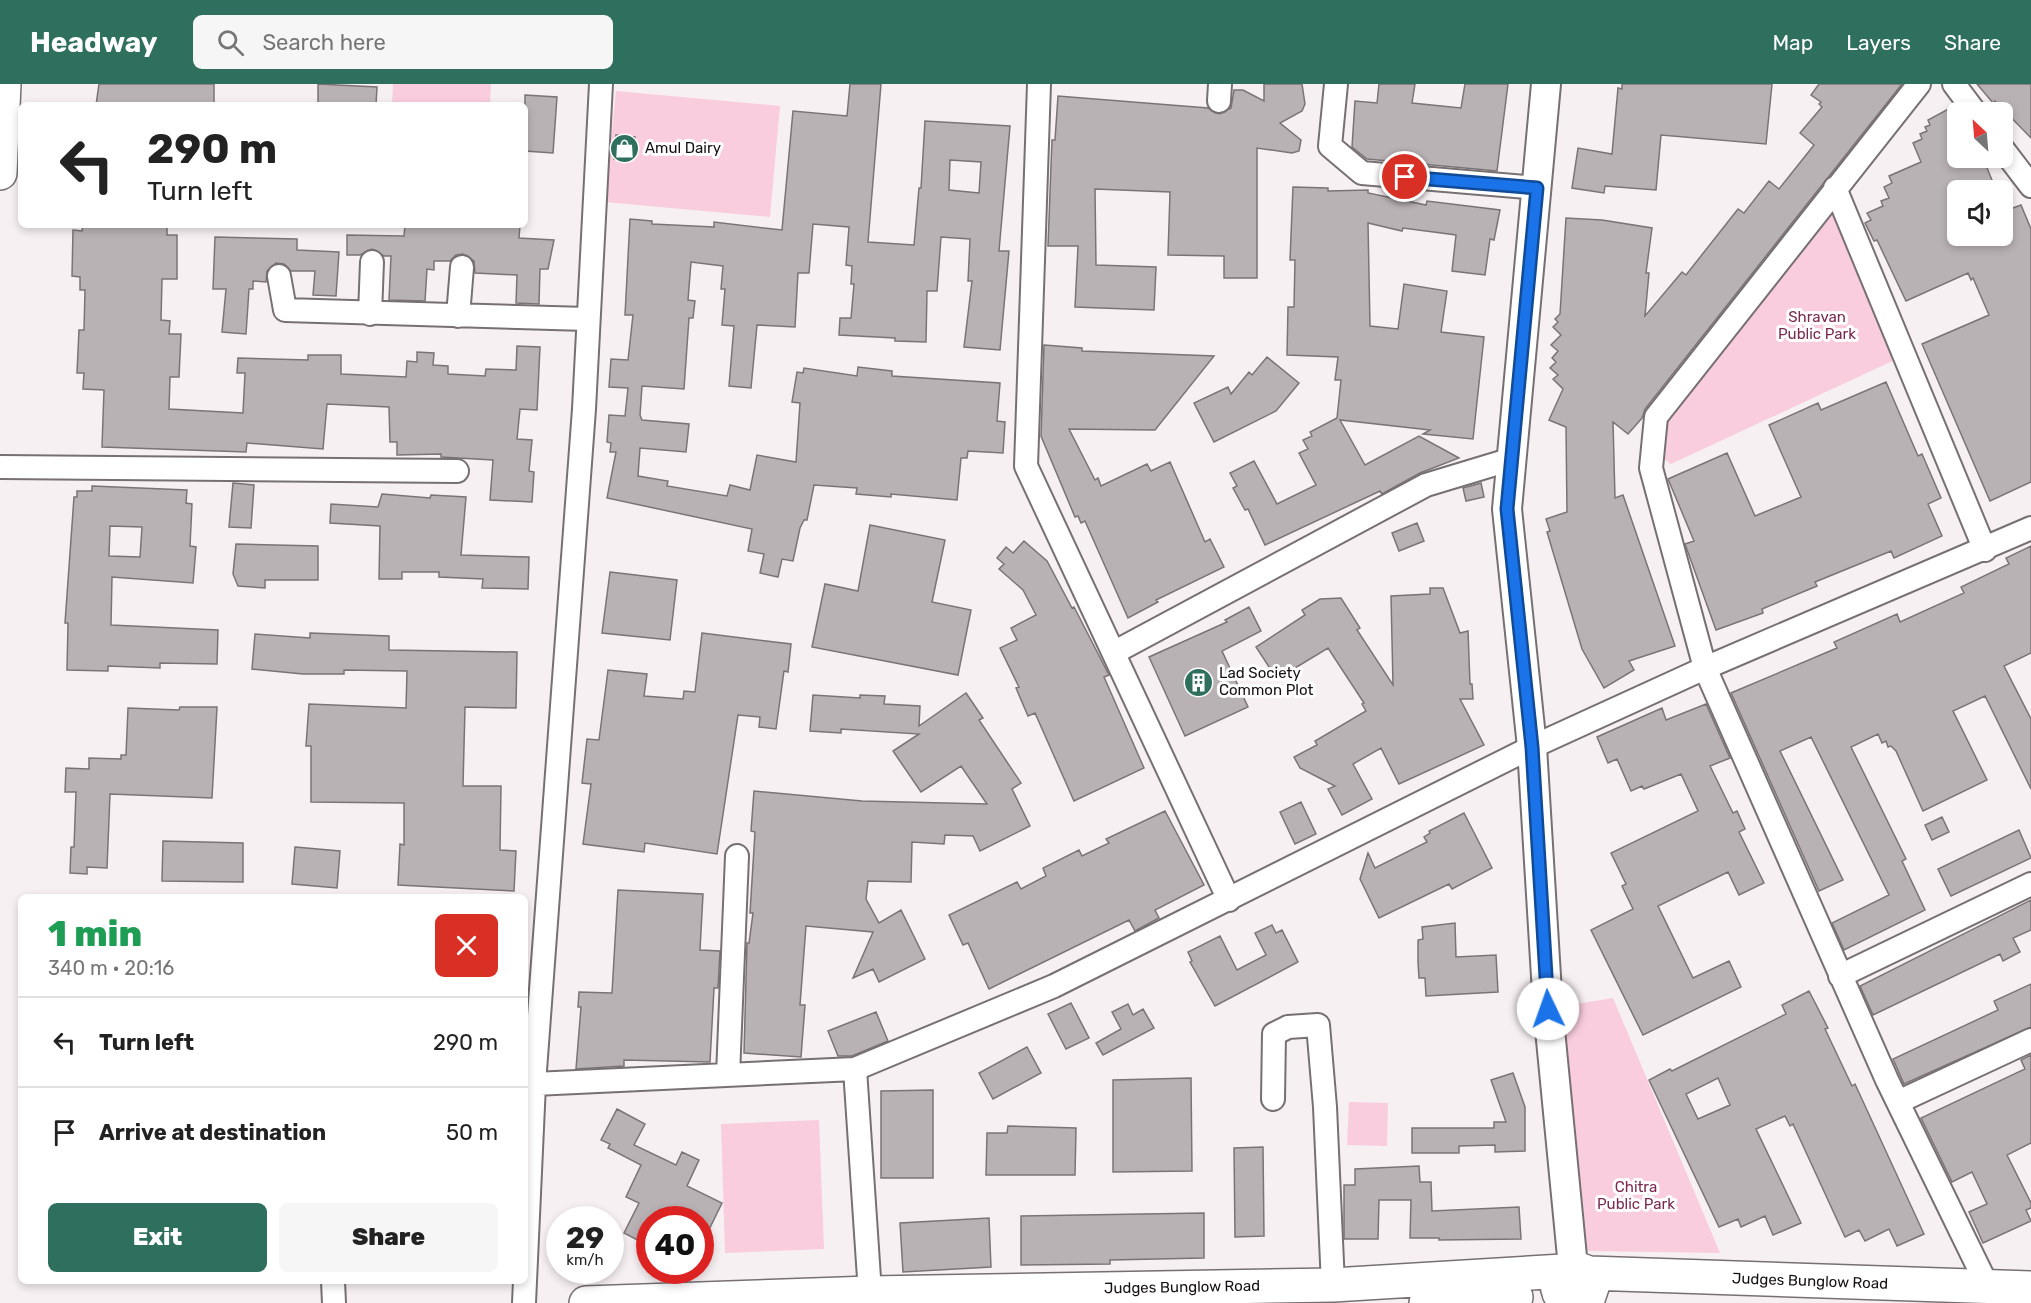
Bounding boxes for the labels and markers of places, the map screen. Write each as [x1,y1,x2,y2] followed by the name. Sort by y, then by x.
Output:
[608,132,640,164] shop icon: Amul Dairy
[645,139,721,157] place label: Amul Dairy
[1379,151,1430,202] pin
[1219,664,1313,699] place label: Lad Society Common Plot
[1182,666,1214,698] building icon: Lad Society Common Plot

